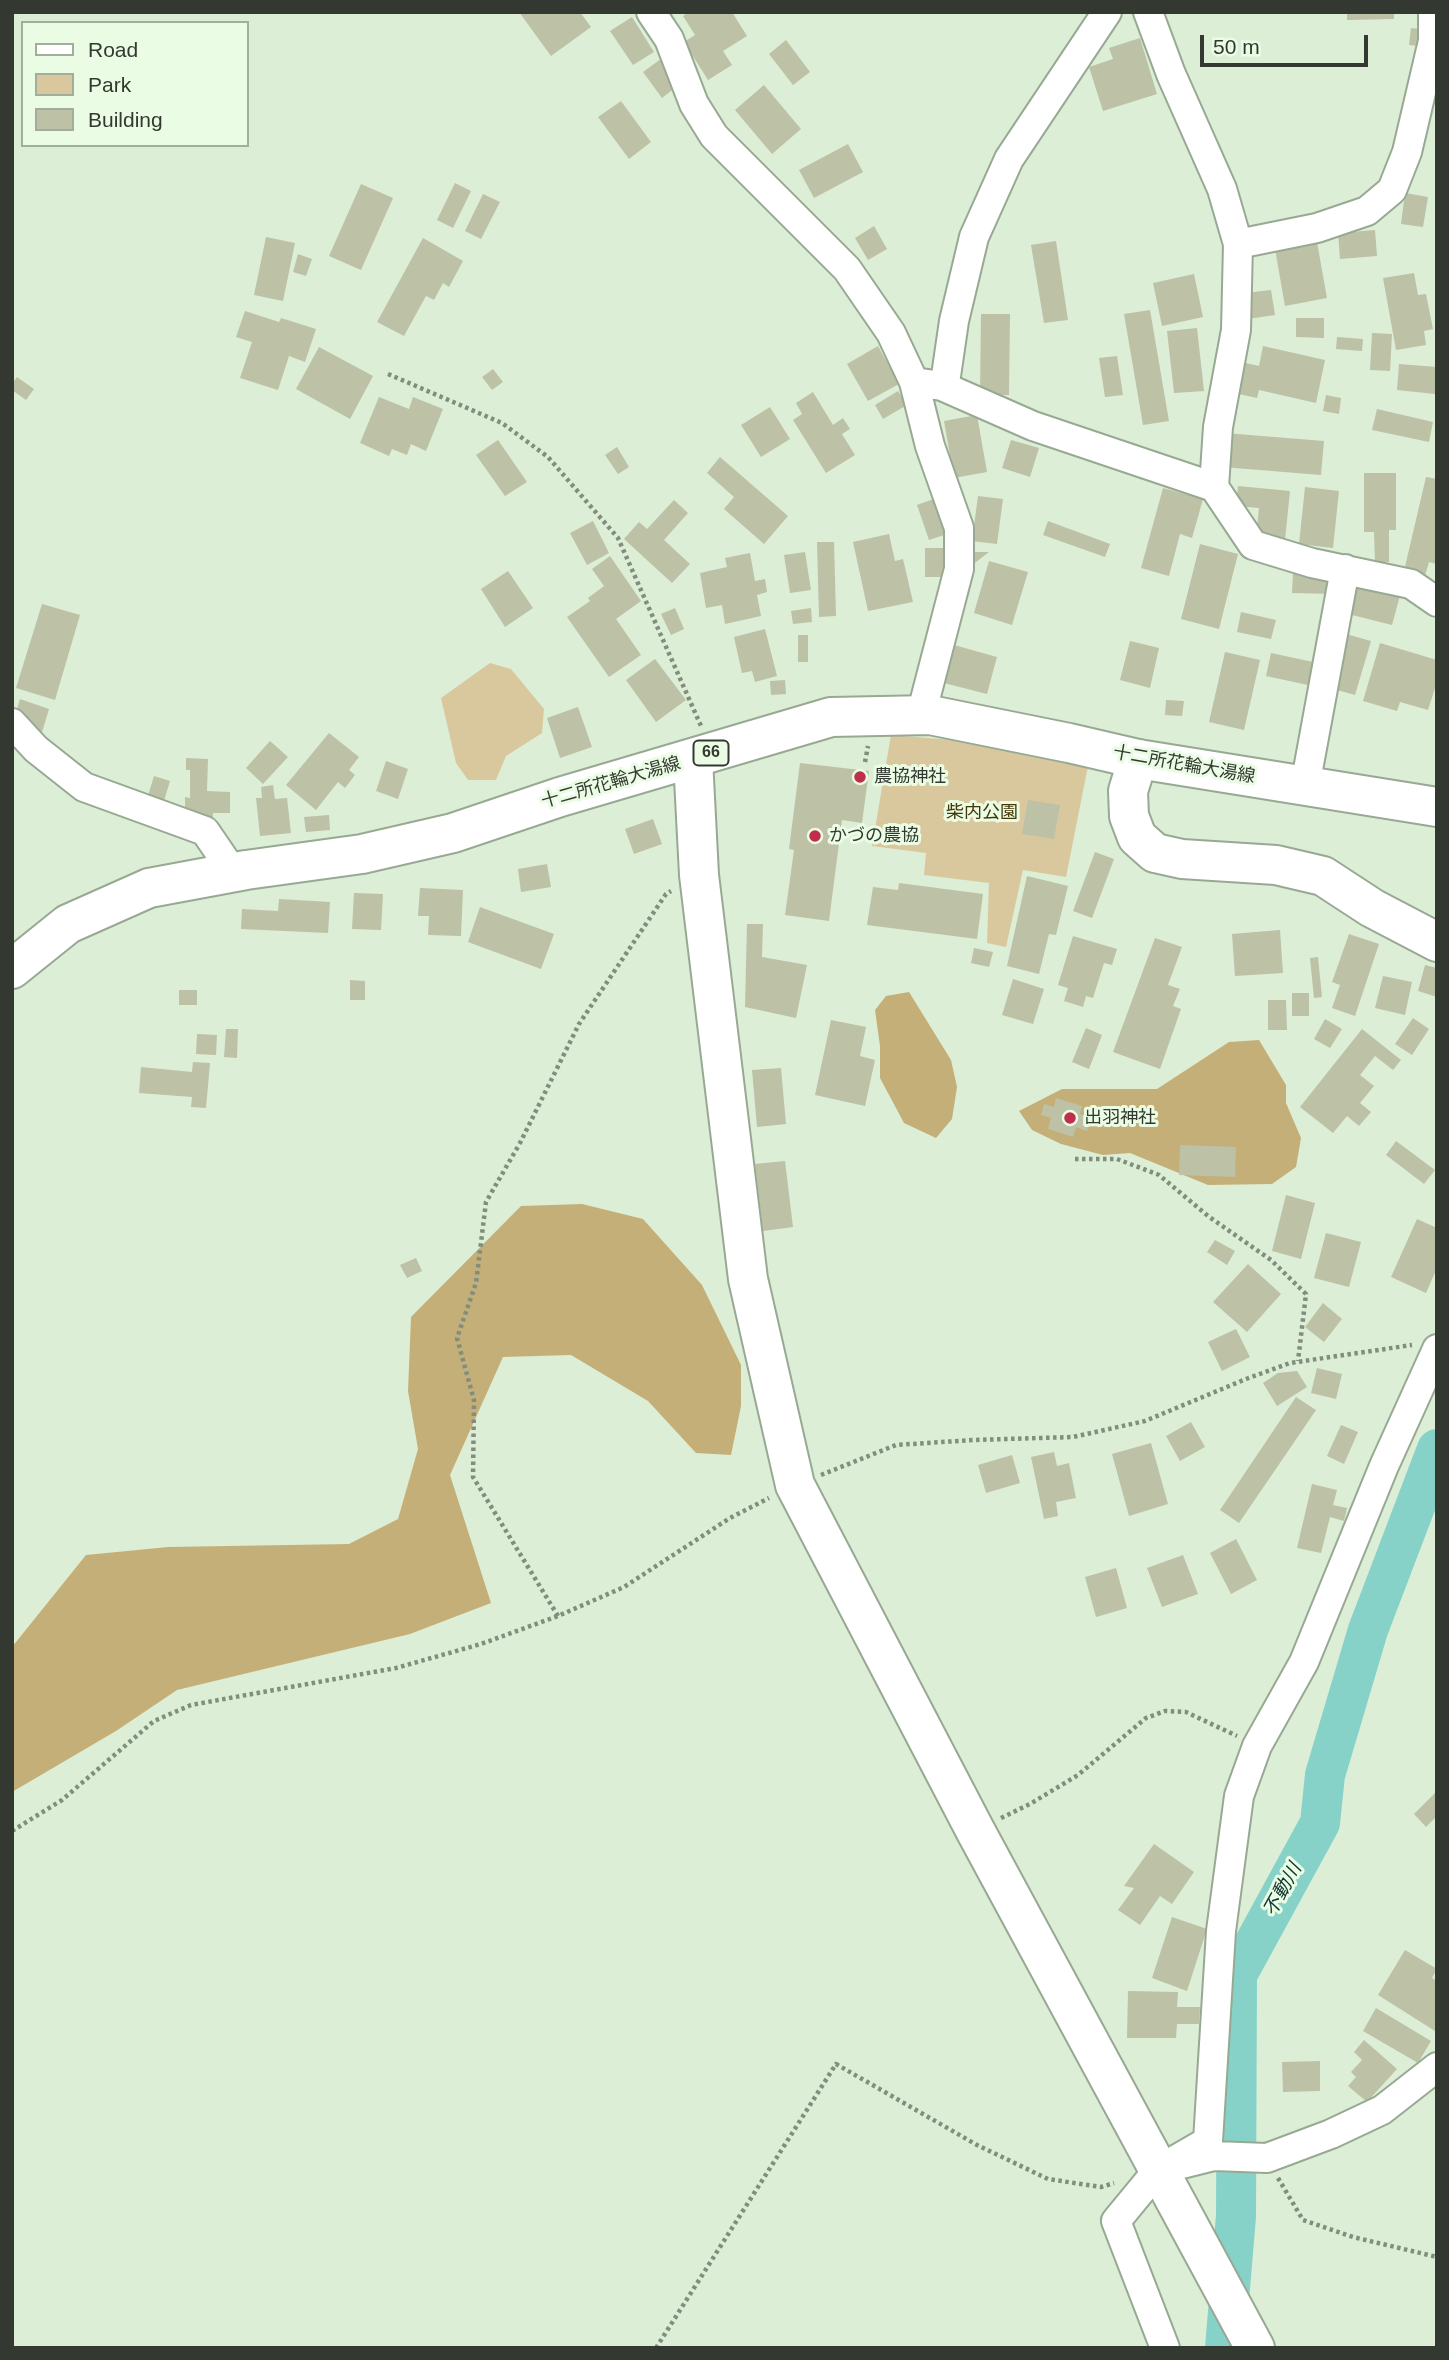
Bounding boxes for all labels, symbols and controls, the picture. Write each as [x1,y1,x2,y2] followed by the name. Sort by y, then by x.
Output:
[21,21,248,147] legend
[1204,21,1372,65] scale bar
[1213,35,1260,58] text: 50 m
[88,38,138,61] text: Road
[88,73,131,96] text: Park
[88,108,163,131] text: Building
[694,740,728,766] road number: 66
[1111,742,1257,788] street label: 十二所花輪大湯線
[539,753,683,813] street label: 十二所花輪大湯線
[874,766,946,788] place label: 農協神社
[852,769,868,785] marker: 農協神社
[946,802,1018,824] park label: 柴内公園
[829,825,919,847] place label: かづの農協
[807,828,823,844] marker: かづの農協
[1084,1107,1156,1129] place label: 出羽神社
[1062,1110,1078,1126] marker: 出羽神社
[1259,1860,1307,1920] water label: 不動川

